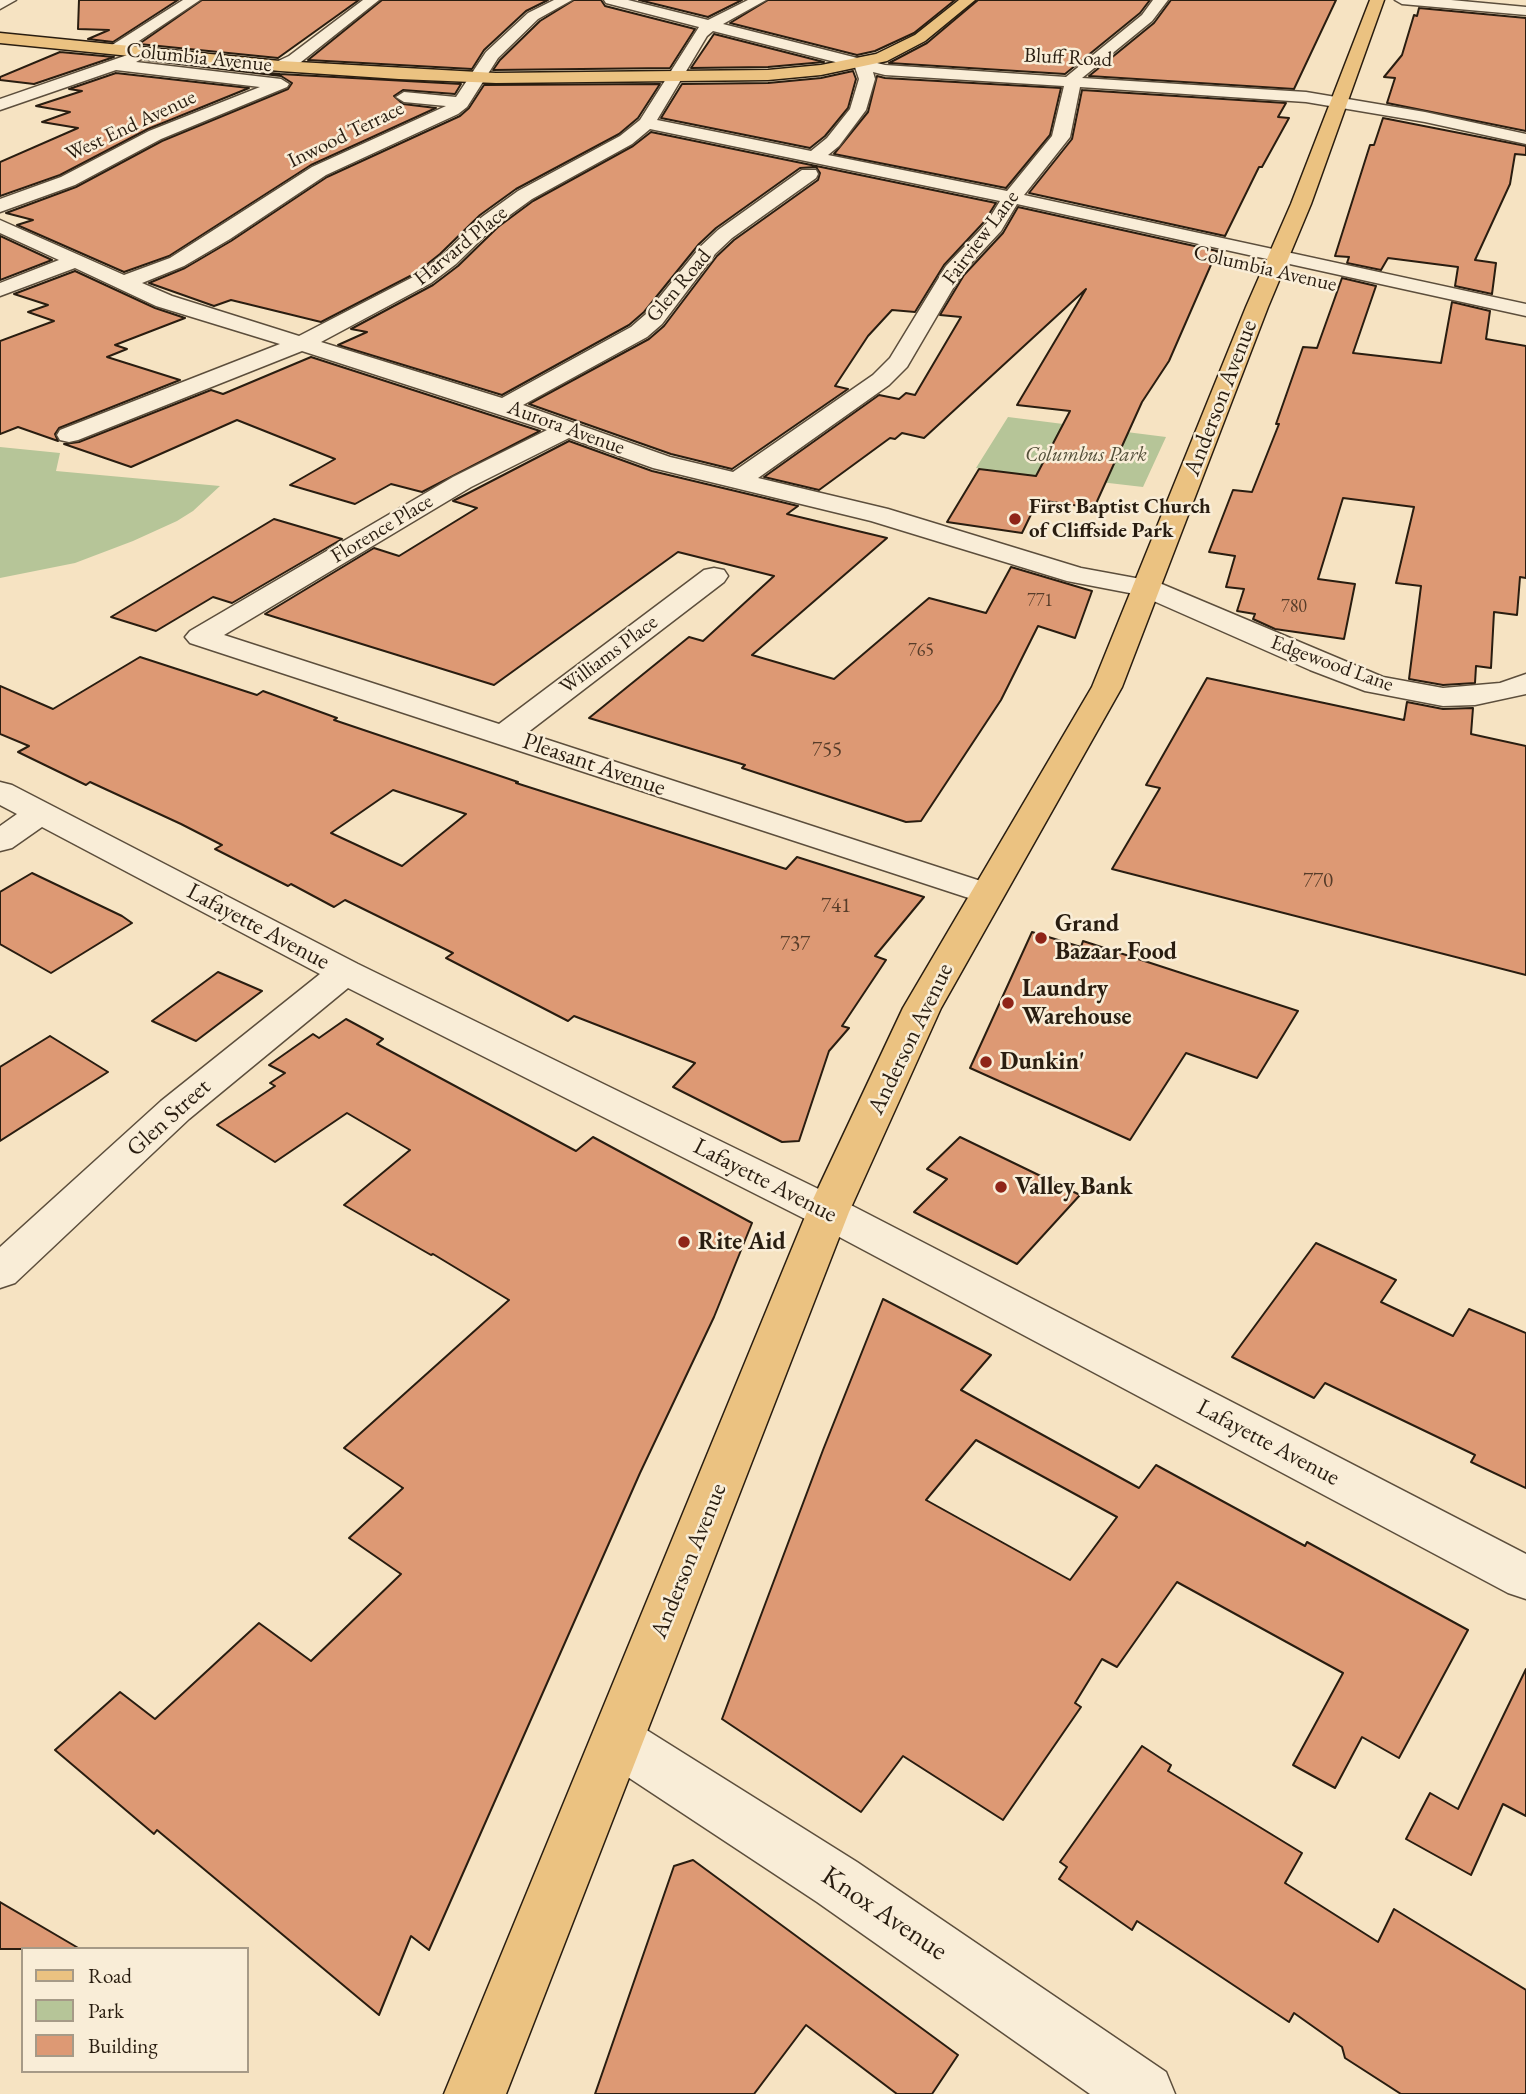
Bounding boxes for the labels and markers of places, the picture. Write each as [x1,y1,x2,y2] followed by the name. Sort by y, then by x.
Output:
[1029,494,1211,544] place label: First Baptist Church of Cliffside Park
[1007,511,1023,527] marker: First Baptist Church of Cliffside Park
[1055,910,1177,966] place label: Grand Bazaar Food
[1033,930,1049,946] marker: Grand Bazaar Food
[1022,975,1131,1031] place label: Laundry Warehouse
[1000,995,1016,1011] marker: Laundry Warehouse
[1000,1048,1085,1076] place label: Dunkin'
[978,1054,994,1070] marker: Dunkin'
[1015,1173,1133,1201] place label: Valley Bank
[993,1179,1009,1195] marker: Valley Bank
[698,1228,786,1256] place label: Rite Aid
[676,1234,692,1250] marker: Rite Aid

